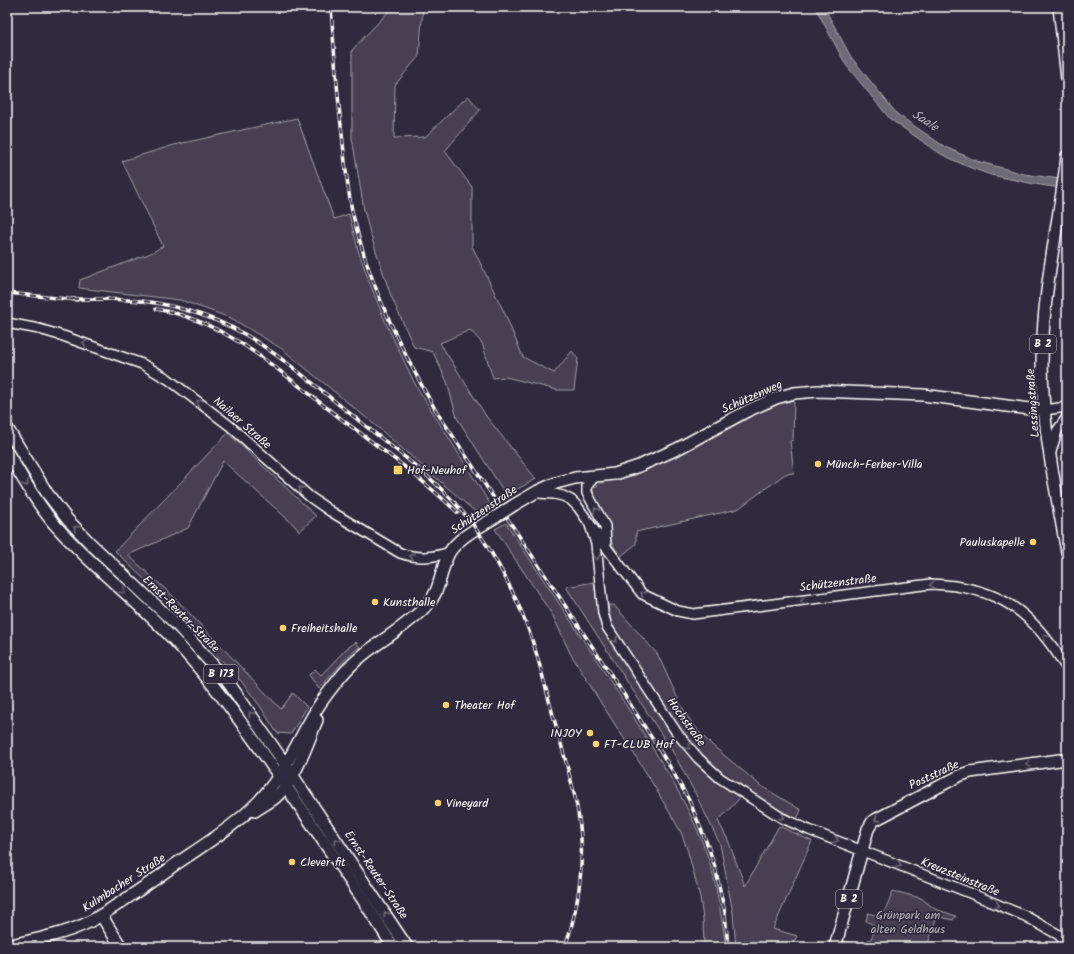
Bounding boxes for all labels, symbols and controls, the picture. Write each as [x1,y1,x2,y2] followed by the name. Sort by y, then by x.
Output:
[907,105,943,138] water label: Saale
[1030,335,1056,353] road number: B 2
[81,340,88,348] one-way arrow
[1021,367,1045,438] street label: Lessingstraße
[719,375,786,419] street label: Schützenweg
[208,392,276,454] street label: Nailaer Straße
[197,400,204,407] one-way arrow
[826,455,923,474] place label: Münch-Ferber-Villa
[813,459,823,469] marker: Münch-Ferber-Villa
[407,461,468,480] place label: Hof-Neuhof
[392,464,404,476] marker: Hof-Neuhof
[21,480,29,487] one-way arrow
[447,480,522,540] street label: Schützenstraße
[298,487,306,494] one-way arrow
[594,507,601,514] one-way arrow
[73,525,81,533] one-way arrow
[960,533,1026,552] place label: Pauluskapelle
[1028,537,1038,547] marker: Pauluskapelle
[409,552,415,560] one-way arrow
[592,554,601,560] one-way arrow
[798,569,878,597] street label: Schützenstraße
[138,571,225,658] street label: Ernst-Reuter-Straße
[929,580,935,589] one-way arrow
[118,586,126,593] one-way arrow
[641,592,648,599] one-way arrow
[383,593,436,612] place label: Kunsthalle
[800,596,806,605] one-way arrow
[370,597,380,607] marker: Kunsthalle
[291,619,358,638] place label: Freiheitshalle
[278,623,288,633] marker: Freiheitshalle
[1043,634,1050,642] one-way arrow
[610,636,618,643] one-way arrow
[204,665,238,683] road number: B 173
[662,693,711,751] street label: Hochstraße
[454,696,516,715] place label: Theater Hof
[441,700,451,710] marker: Theater Hof
[249,712,256,719] one-way arrow
[550,724,583,743] place label: INJOY
[585,728,595,738] marker: INJOY
[604,735,675,754] place label: FT-CLUB Hof
[591,739,601,749] marker: FT-CLUB Hof
[684,743,691,750] one-way arrow
[906,755,963,795] street label: Poststraße
[1025,759,1031,768] one-way arrow
[446,794,489,813] place label: Vineyard
[433,798,443,808] marker: Vineyard
[778,813,785,820] one-way arrow
[874,814,881,822] one-way arrow
[339,827,413,924] street label: Ernst-Reuter-Straße
[832,836,839,844] one-way arrow
[334,838,342,845] one-way arrow
[78,848,170,917] street label: Kulmbacher Straße
[300,853,346,872] place label: Clever fit
[918,853,1003,902] street label: Kreuzsteinstraße
[287,857,297,867] marker: Clever fit
[895,860,902,868] one-way arrow
[836,890,862,908] road number: B 2
[993,900,1001,908] one-way arrow
[871,906,945,939] park label: Grünpark am alten Geldhaus
[383,911,391,918] one-way arrow

